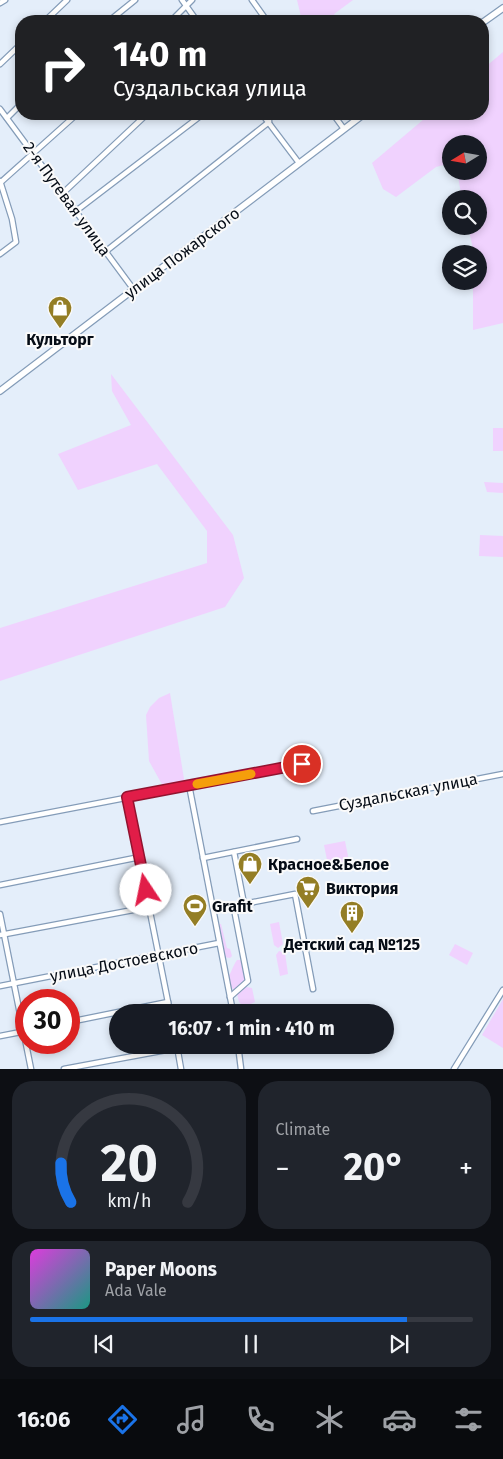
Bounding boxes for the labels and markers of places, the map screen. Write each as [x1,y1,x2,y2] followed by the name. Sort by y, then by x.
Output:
[47,295,73,329] shop icon: Культорг
[26,330,95,349] place label: Культорг
[281,743,323,785] pin
[237,851,263,885] shop icon: Красное&Белое
[268,855,389,874] place label: Красное&Белое
[295,875,321,909] supermarket icon: Виктория
[326,879,399,898] place label: Виктория
[182,893,208,927] sports icon: Grafit
[212,897,254,916] place label: Grafit
[339,900,365,934] building icon: Детский сад №125
[283,935,420,954] place label: Детский сад №125

